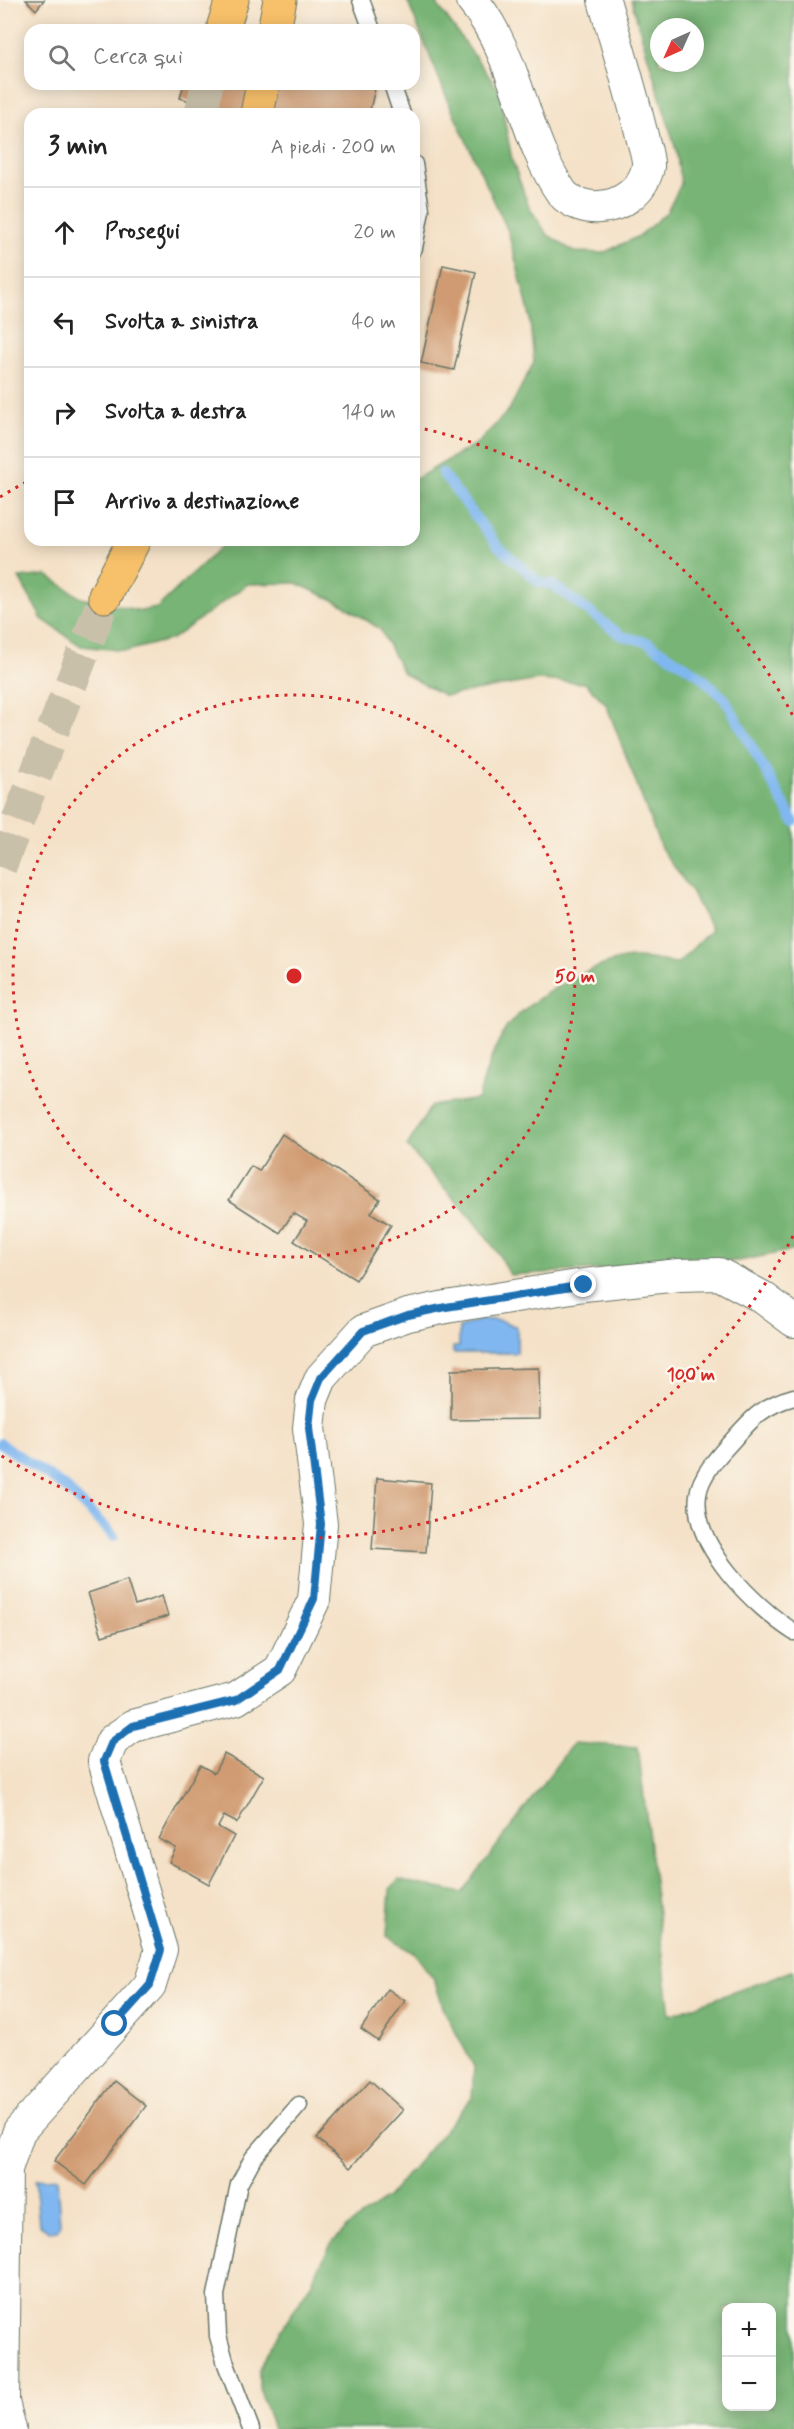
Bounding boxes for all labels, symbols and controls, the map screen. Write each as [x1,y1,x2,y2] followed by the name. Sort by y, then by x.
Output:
[650,18,704,72] north arrow
[24,24,420,90] search box
[45,41,78,74] icon: search
[93,43,183,71] text: Cerca qui
[48,130,108,164] text: 3 min
[271,134,396,161] text: A piedi · 200 m
[48,216,81,249] icon: ahead
[105,218,180,246] text: Prosegui
[353,219,396,246] text: 20 m
[48,306,81,339] icon: left
[105,308,259,336] text: Svolta a sinistra
[352,309,396,336] text: 40 m
[48,396,81,429] icon: right
[105,398,247,426] text: Svolta a destra
[342,399,396,426] text: 140 m
[48,486,81,519] icon: arrive
[105,488,299,516] text: Arrivo a destinazione
[555,965,595,989] text: 50 m
[284,966,304,986] centre of rings
[570,1271,596,1297] route end
[667,1363,715,1387] text: 100 m
[101,2010,127,2036] route start
[722,2303,776,2411] map controls
[722,2303,776,2357] button: +
[722,2357,776,2411] button: −

